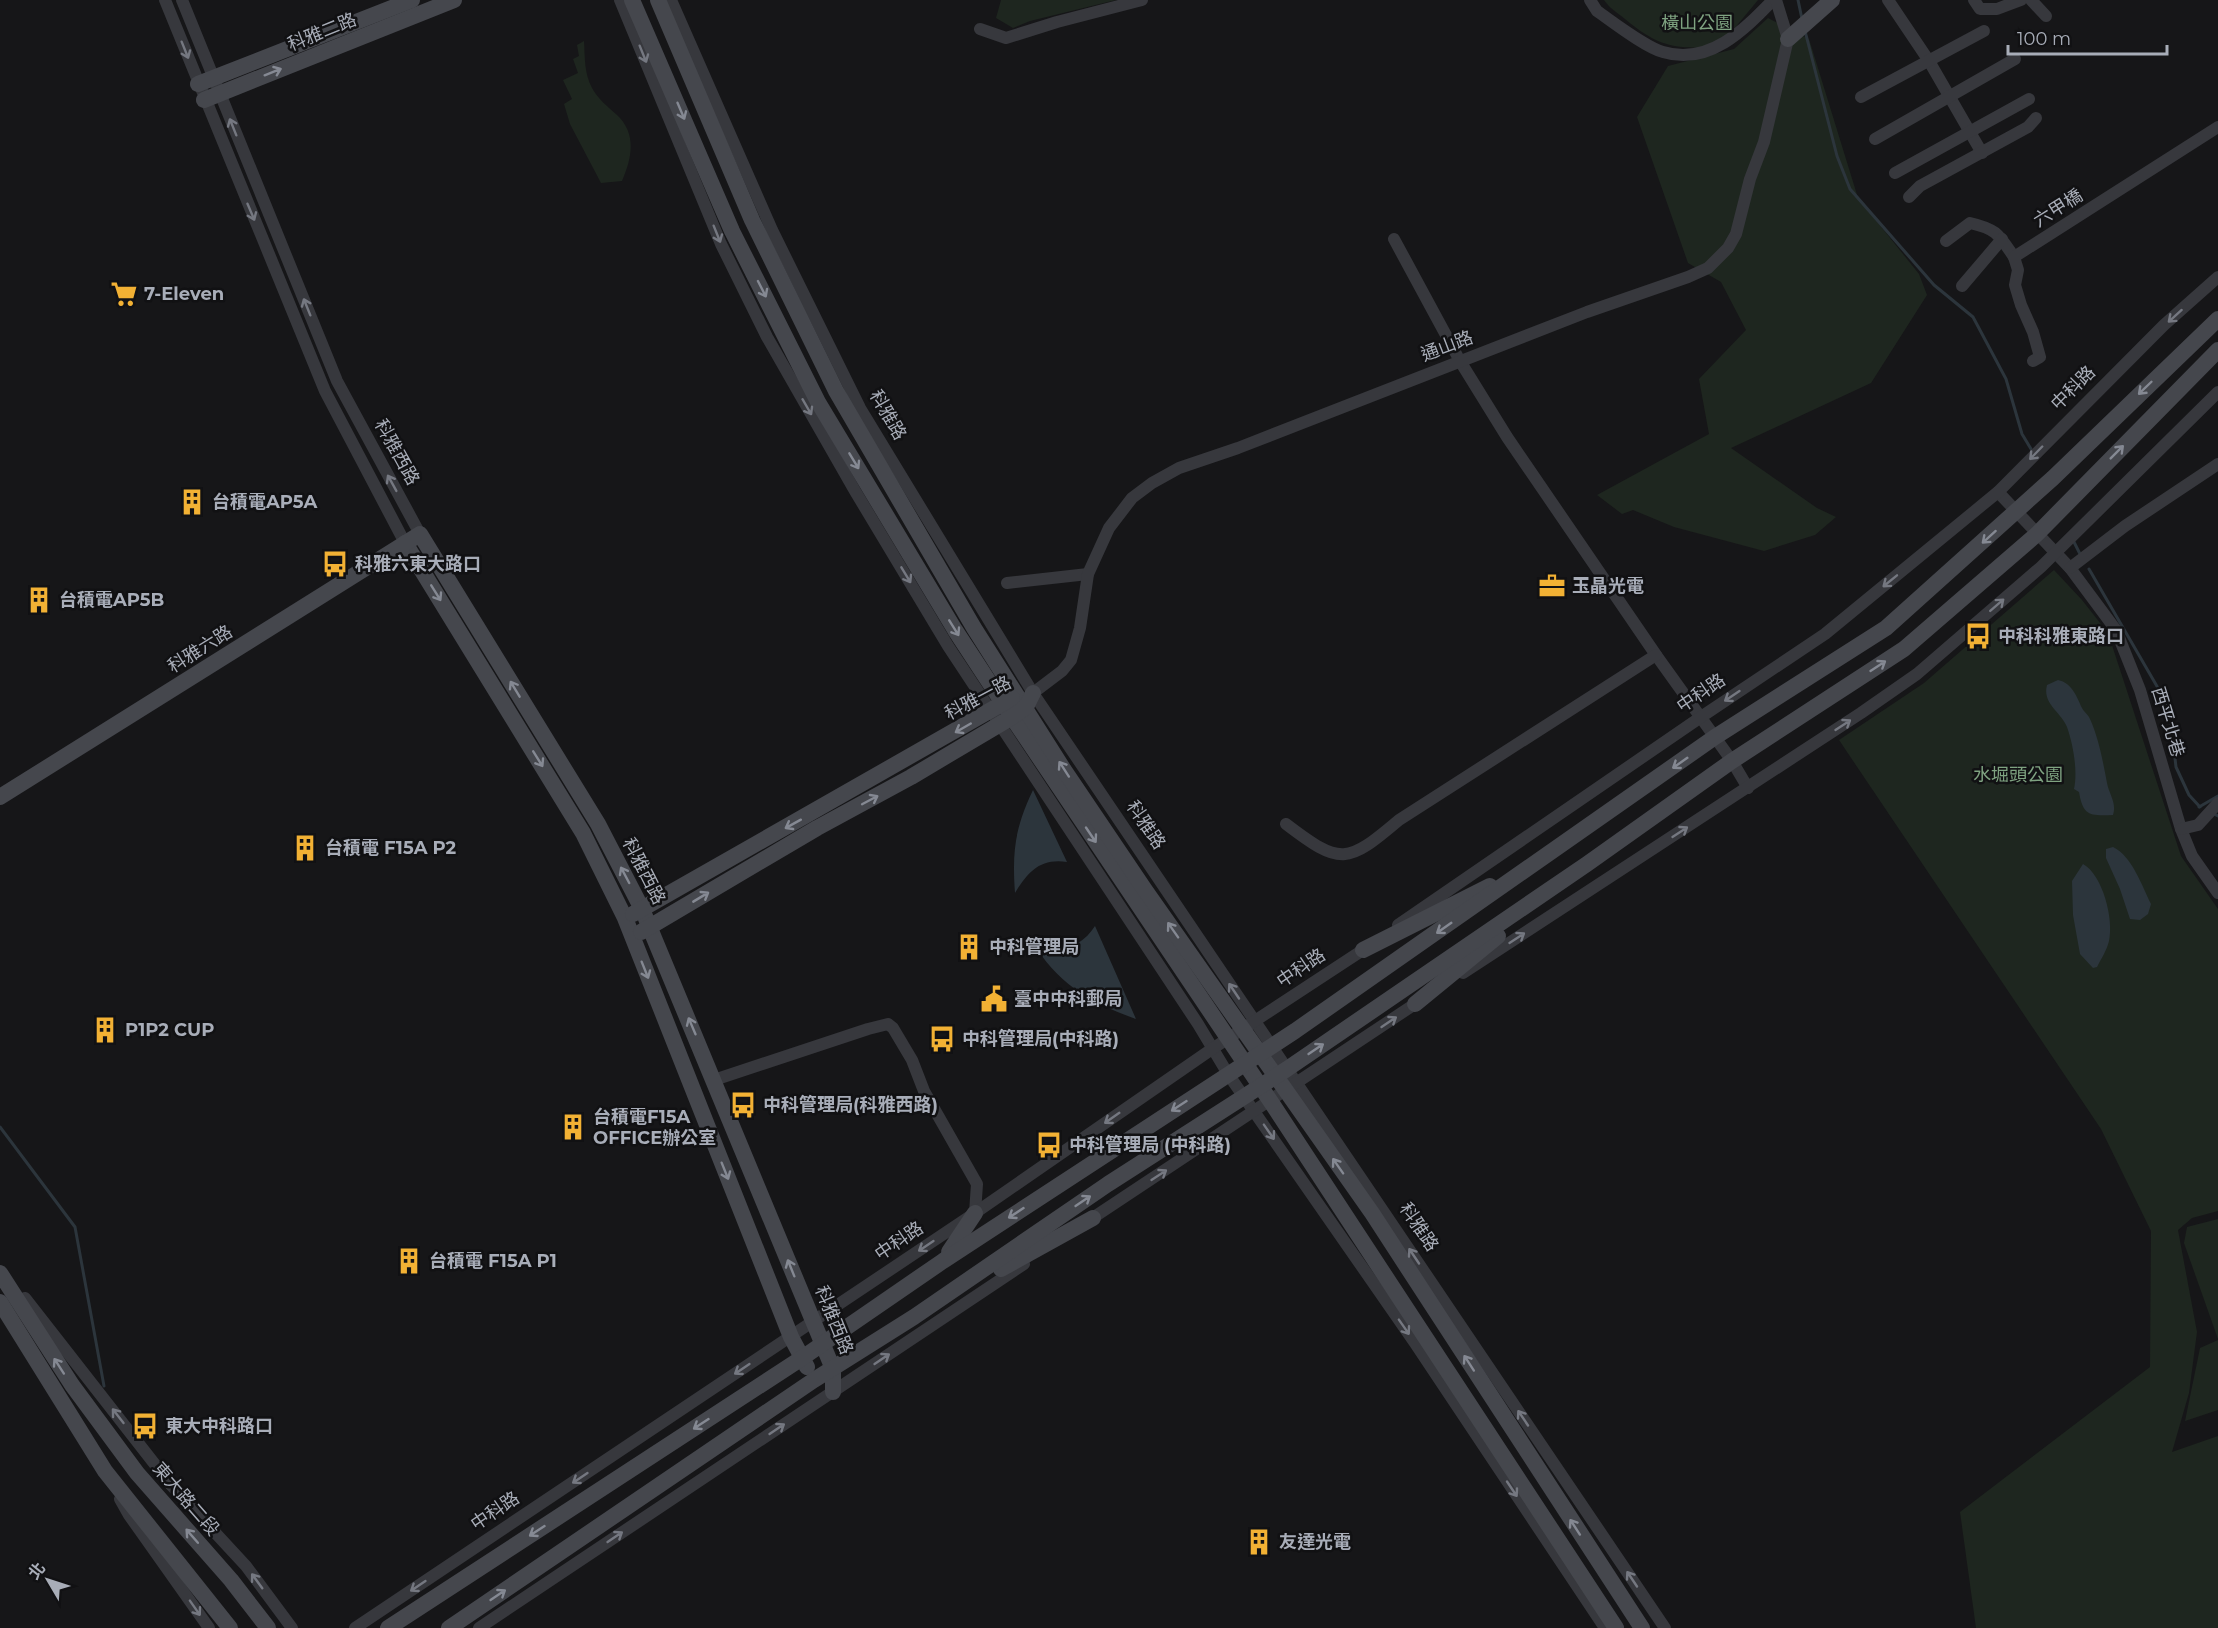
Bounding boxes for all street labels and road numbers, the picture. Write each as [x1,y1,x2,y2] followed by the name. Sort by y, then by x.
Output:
[285,8,359,56] street label: 科雅二路
[2029,184,2087,232] street label: 六甲橋
[1418,326,1476,366] street label: 通山路
[2046,361,2100,415] street label: 中科路
[865,386,911,444] street label: 科雅路
[370,415,424,489] street label: 科雅西路
[164,621,236,677] street label: 科雅六路
[1672,669,1730,717] street label: 中科路
[941,671,1015,725] street label: 科雅一路
[2147,684,2189,760] street label: 西平北巷
[1122,796,1170,854] street label: 科雅路
[618,834,670,908] street label: 科雅西路
[1272,944,1330,992] street label: 中科路
[1395,1198,1443,1256] street label: 科雅路
[870,1217,928,1265] street label: 中科路
[810,1283,858,1357] street label: 科雅西路
[148,1458,224,1540] street label: 東大路二段
[466,1487,524,1535] street label: 中科路

